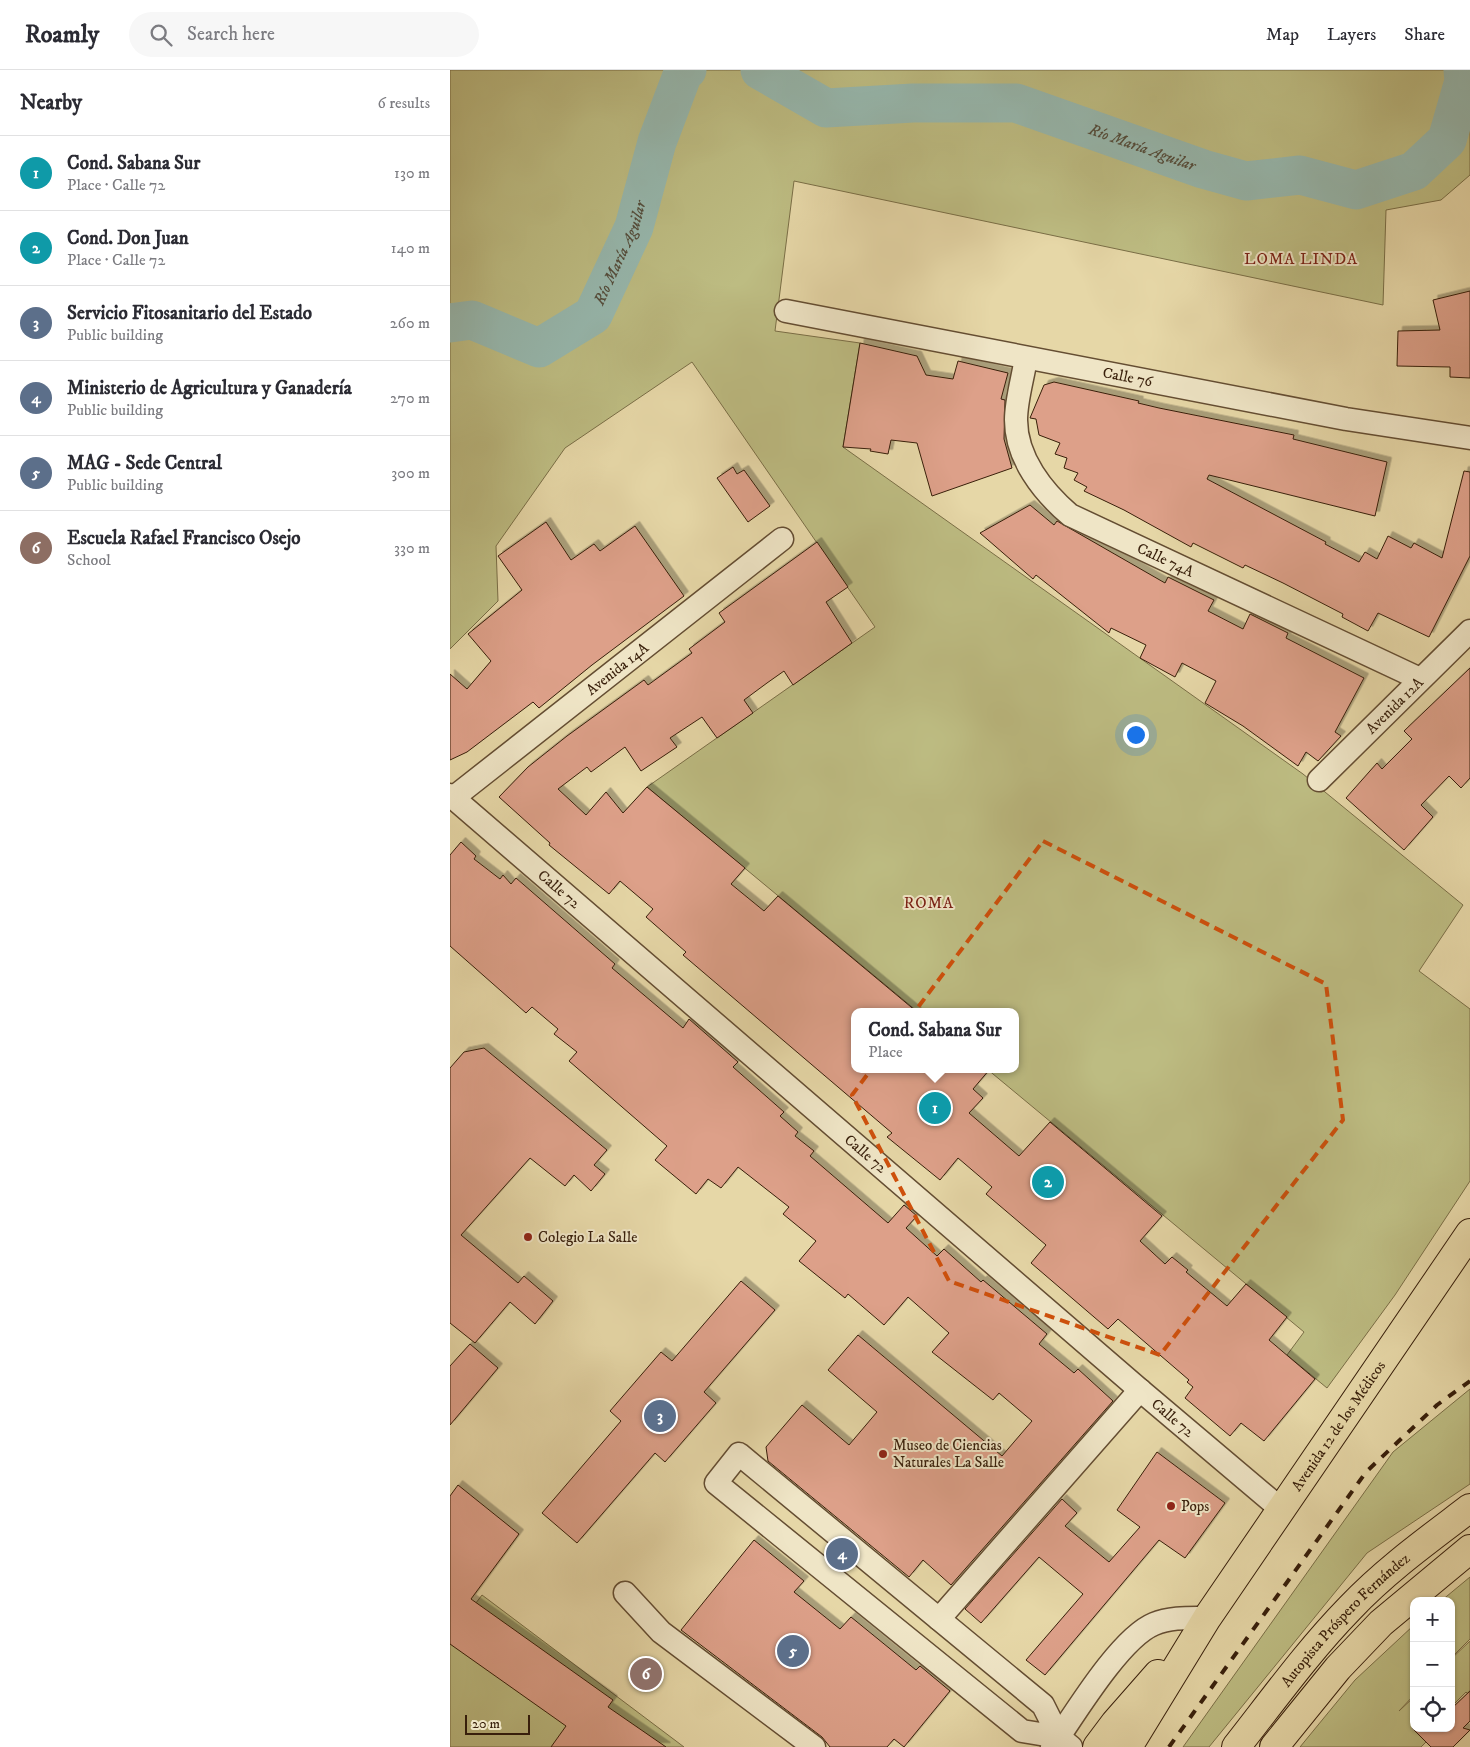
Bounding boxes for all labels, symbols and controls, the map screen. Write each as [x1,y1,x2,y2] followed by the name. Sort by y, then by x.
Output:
[129,12,479,57] search box
[25,20,99,50] text: Roamly
[147,21,175,49] icon: search
[187,23,275,46] text: Search here
[1266,24,1299,46] text: Map
[1327,24,1376,46] text: Layers
[1404,24,1445,46] text: Share
[20,90,82,116] text: Nearby
[377,93,430,113] text: 6 results
[1085,119,1199,176] water label: Río María Aguilar
[67,152,200,175] text: Cond. Sabana Sur
[33,163,39,183] text: 1
[394,163,430,183] text: 130 m
[67,175,165,195] text: Place · Calle 72
[589,197,651,309] water label: Río María Aguilar
[67,227,189,250] text: Cond. Don Juan
[32,238,40,258] text: 2
[391,238,430,258] text: 140 m
[1244,249,1358,269] district label: LOMA LINDA
[67,250,165,270] text: Place · Calle 72
[67,302,312,325] text: Servicio Fitosanitario del Estado
[33,313,39,333] text: 3
[390,313,430,333] text: 260 m
[67,325,163,345] text: Public building
[1101,363,1155,391] street label: Calle 76
[67,377,352,400] text: Ministerio de Agricultura y Ganadería
[31,388,41,408] text: 4
[390,388,430,408] text: 270 m
[67,400,163,420] text: Public building
[67,452,222,475] text: MAG - Sede Central
[32,463,40,483] text: 5
[391,463,430,483] text: 300 m
[67,475,163,495] text: Public building
[67,527,300,550] text: Escuela Rafael Francisco Osejo
[32,538,40,558] text: 6
[394,538,430,558] text: 330 m
[1134,538,1197,581] street label: Calle 74A
[67,550,111,570] text: School
[582,638,653,699] street label: Avenida 14A
[1362,673,1428,738] street label: Avenida 12A
[1123,722,1149,748] your location
[534,866,585,913] street label: Calle 72
[904,893,954,913] district label: ROMA
[851,1008,1019,1073] popup
[868,1019,1002,1042] text: Cond. Sabana Sur
[868,1042,903,1062] text: Place
[919,1089,951,1127] pin: 1
[841,1130,891,1177] street label: Calle 72
[1032,1163,1064,1201] pin: 2
[538,1228,637,1247] place label: Colegio La Salle
[522,1231,534,1243] marker: Colegio La Salle
[1287,1357,1389,1495] street label: Avenida 12 de los Médicos
[1148,1394,1198,1441] street label: Calle 72
[644,1397,676,1435] pin: 3
[893,1436,1004,1472] place label: Museo de Ciencias Naturales La Salle
[877,1448,889,1460] marker: Museo de Ciencias Naturales La Salle
[1181,1497,1209,1516] place label: Pops
[1165,1500,1177,1512] marker: Pops
[826,1535,858,1573] pin: 4
[1277,1548,1414,1691] street label: Autopista Próspero Fernández
[1410,1597,1455,1732] map controls
[1410,1597,1455,1642] button: +
[777,1632,809,1670] pin: 5
[1410,1642,1455,1687] button: −
[630,1655,662,1693] pin: 6
[1410,1687,1455,1732] button: locate
[465,1712,530,1735] scale bar
[472,1715,500,1733] text: 20 m

